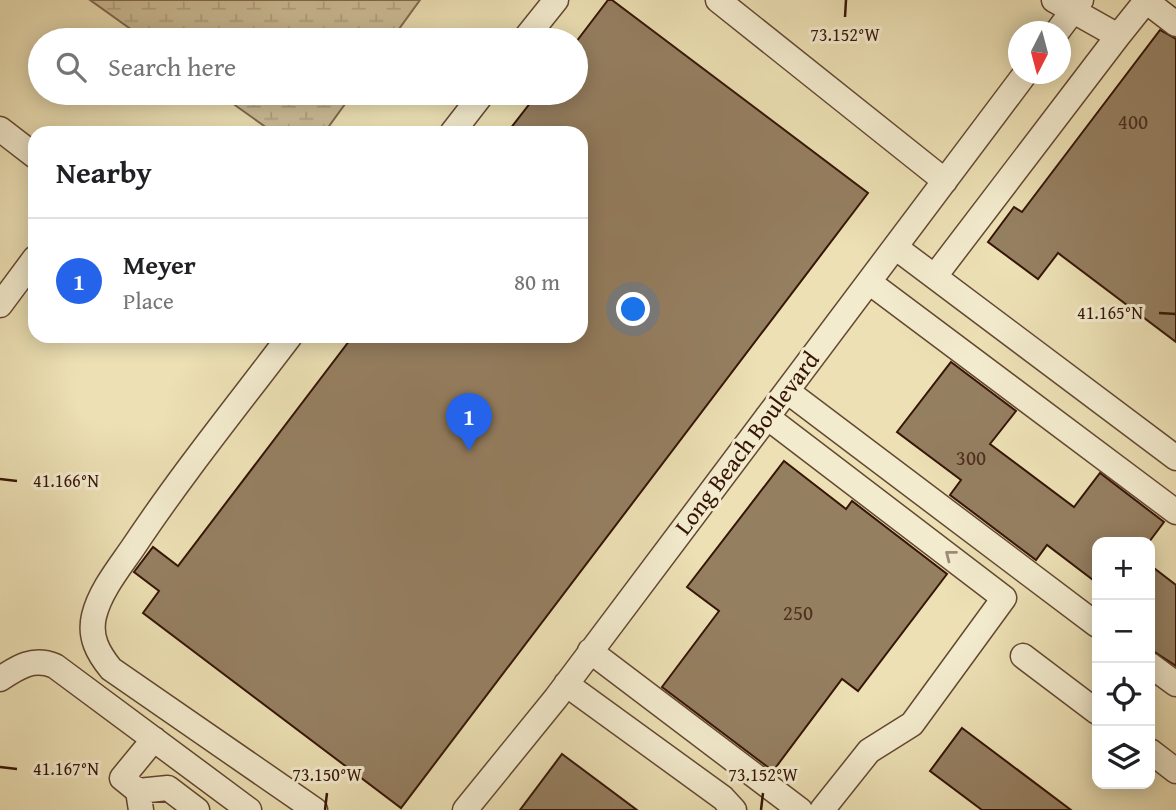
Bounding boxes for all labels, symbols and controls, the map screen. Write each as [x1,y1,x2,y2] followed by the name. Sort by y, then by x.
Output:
[810,21,880,48] text: 73.152°W
[1008,21,1071,84] north arrow
[28,28,588,105] search box
[108,47,236,86] text: Search here
[52,48,90,86] icon: search
[1118,106,1148,137] house number: 400
[56,150,152,194] text: Nearby
[123,245,196,284] text: Meyer
[73,265,85,298] text: 1
[514,265,560,298] text: 80 m
[123,284,174,317] text: Place
[616,292,650,326] your location
[1077,299,1143,326] text: 41.165°N
[666,343,827,542] street label: Long Beach Boulevard
[446,393,492,451] pin: 1
[956,442,986,473] house number: 300
[33,467,99,494] text: 41.166°N
[1092,537,1155,789] map controls
[1092,537,1155,600] button: +
[946,551,958,564] one-way arrow
[783,597,813,628] house number: 250
[1092,600,1155,663] button: −
[1092,663,1155,726] button: locate
[1092,726,1155,789] button: layers
[33,755,99,782] text: 41.167°N
[292,761,362,788] text: 73.150°W
[728,761,798,788] text: 73.152°W

